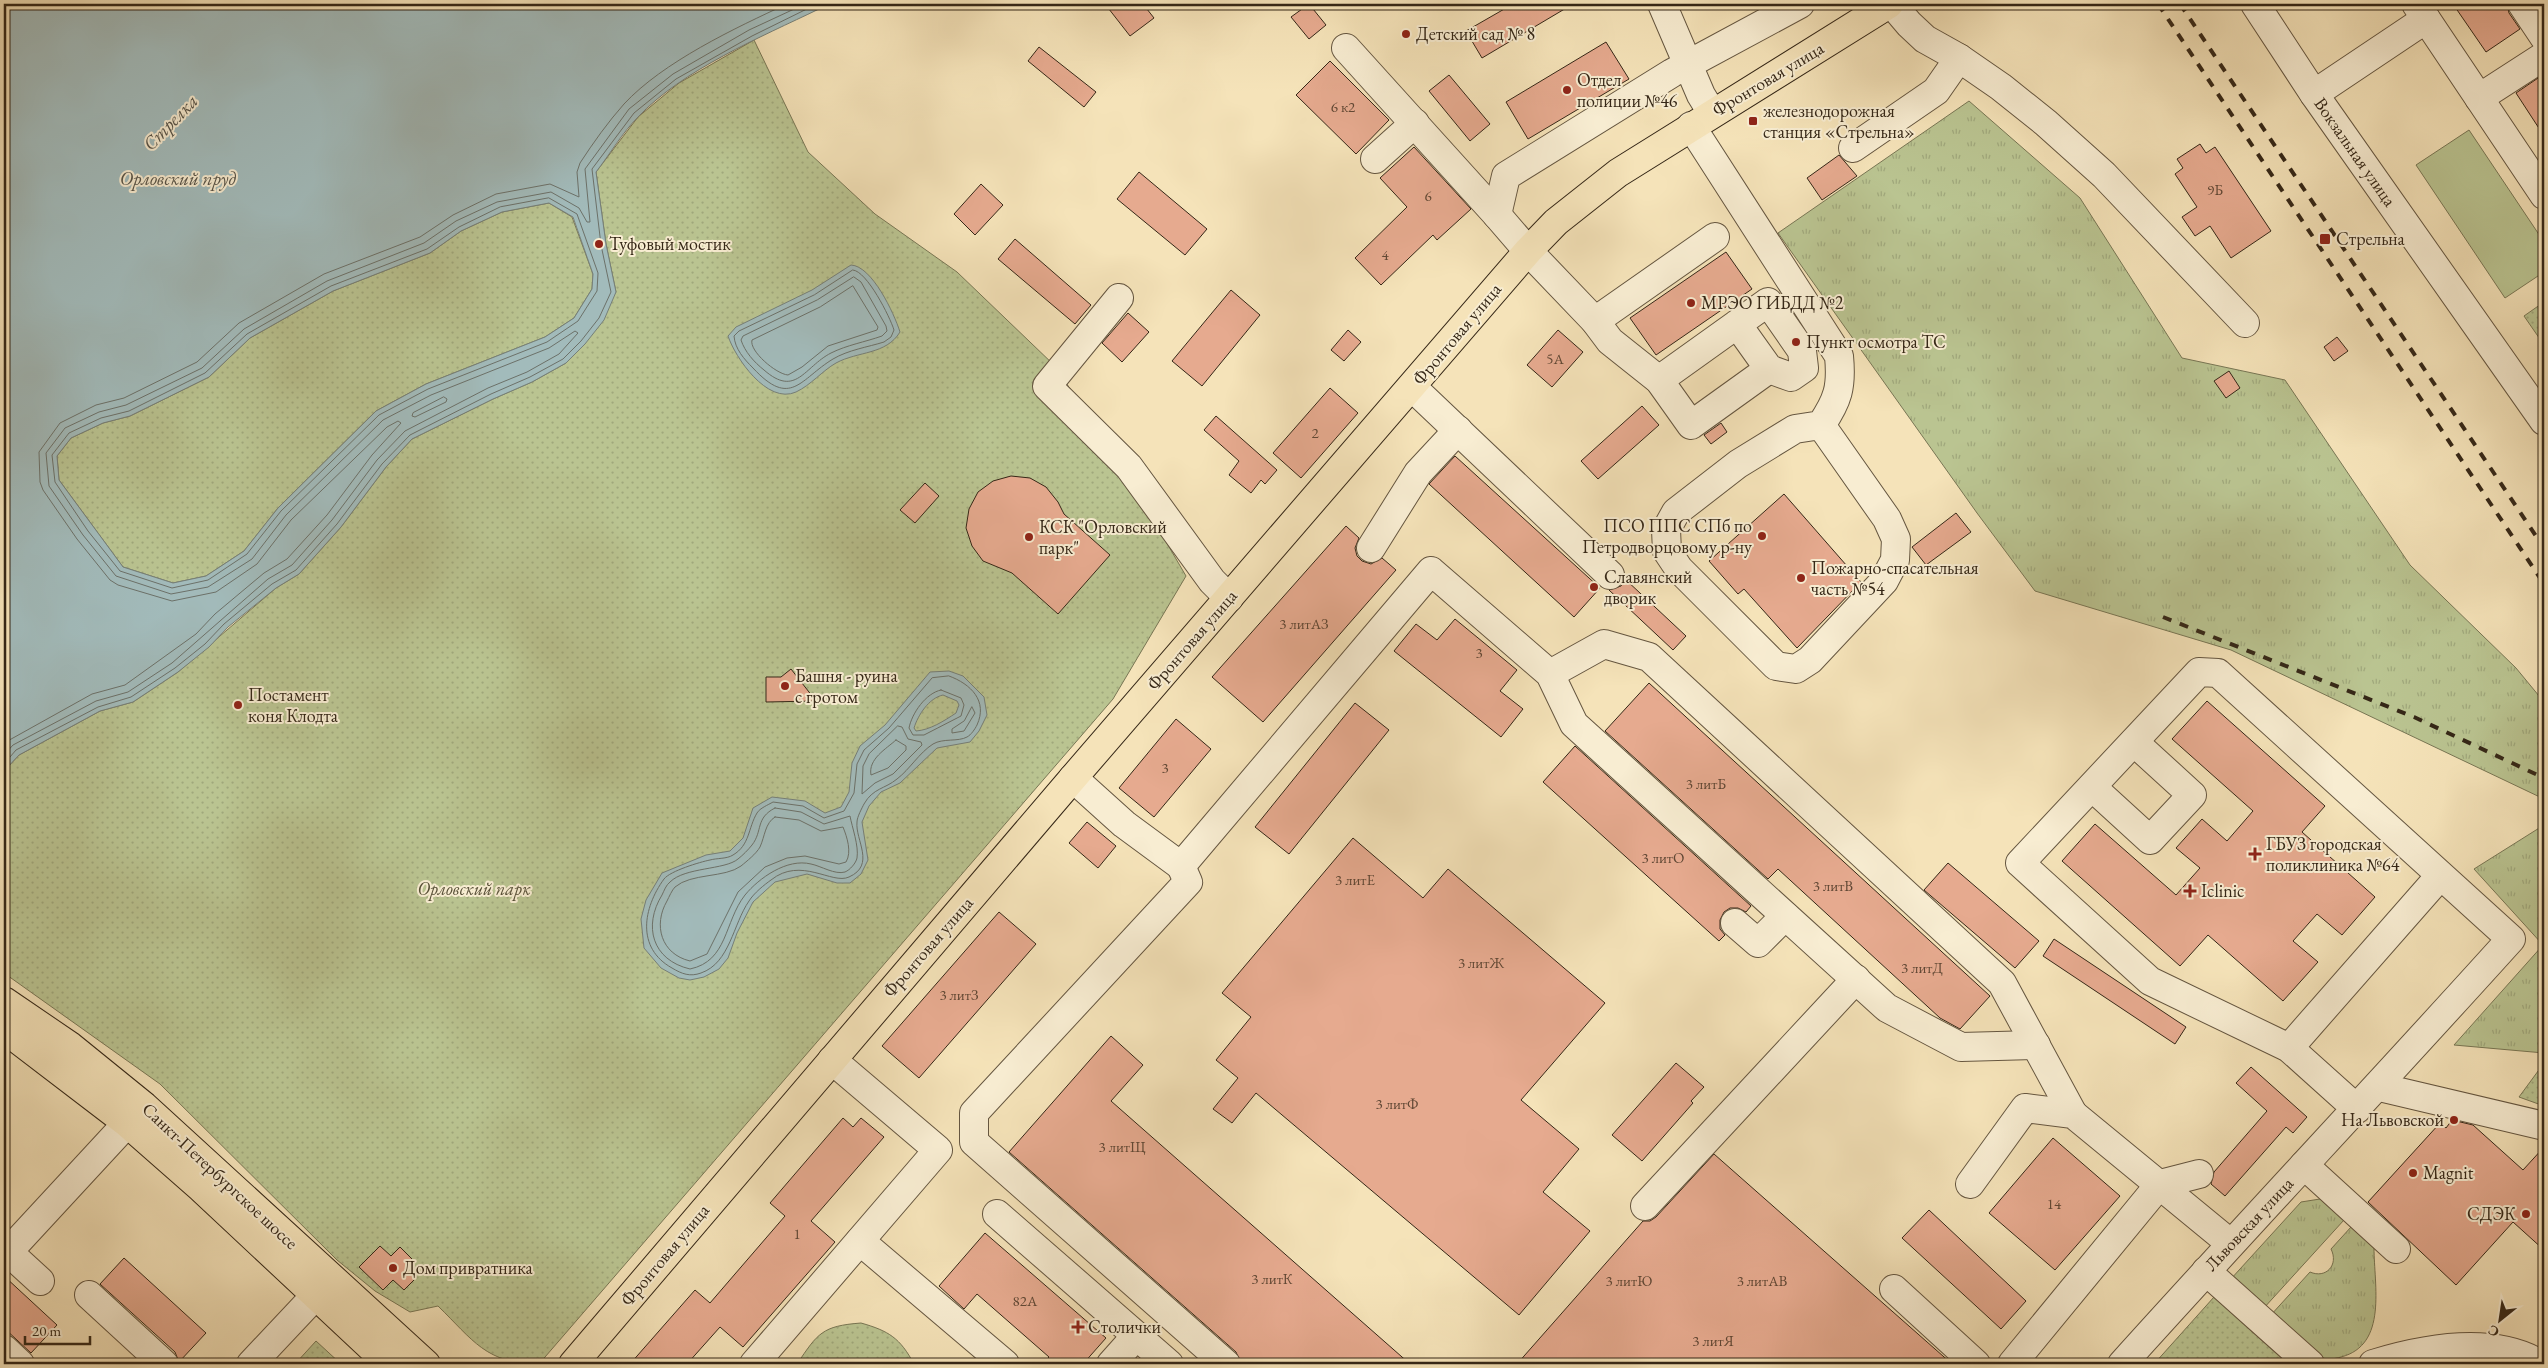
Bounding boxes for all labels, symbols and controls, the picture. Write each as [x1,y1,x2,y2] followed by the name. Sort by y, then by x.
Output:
[1416,22,1535,45] place label: Детский сад № 8
[1400,28,1412,40] marker: Детский сад № 8
[1708,36,1828,121] street label: Фронтовая улица
[1577,68,1678,112] place label: Отдел полиции №46
[1561,84,1573,96] marker: Отдел полиции №46
[137,89,203,156] water label: Стрелка
[2309,93,2402,211] street label: Вокзальная улица
[1331,97,1356,116] house number: 6 к2
[1763,99,1915,143] place label: железнодорожная станция «Стрельна»
[1747,115,1759,127] marker: железнодорожная станция «Стрельна»
[120,166,237,191] water label: Орловский пруд
[2207,180,2223,199] house number: 9Б
[1424,186,1432,205] house number: 6
[2336,227,2406,250] place label: Стрельна
[609,232,731,255] place label: Туфовый мостик
[2318,232,2332,246] marker: Стрельна
[593,238,605,250] marker: Туфовый мостик
[1381,245,1389,264] house number: 4
[1407,277,1506,389] street label: Фронтовая улица
[1701,291,1844,314] place label: МРЭО ГИБДД №2
[1685,297,1697,309] marker: МРЭО ГИБДД №2
[1806,330,1946,353] place label: Пункт осмотра ТС
[1790,336,1802,348] marker: Пункт осмотра ТС
[1546,349,1564,368] house number: 5А
[1311,423,1319,442] house number: 2
[1582,514,1752,558] place label: ПСО ППС СПб по Петродворцовому р-ну
[1039,515,1167,559] place label: КСК "Орловский парк"
[1756,530,1768,542] marker: ПСО ППС СПб по Петродворцовому р-ну
[1023,531,1035,543] marker: КСК "Орловский парк"
[1811,556,1979,600] place label: Пожарно-спасательная часть №54
[1604,565,1693,609] place label: Славянский дворик
[1795,572,1807,584] marker: Пожарно-спасательная часть №54
[1588,581,1600,593] marker: Славянский дворик
[1142,584,1242,695] street label: Фронтовая улица
[1279,614,1329,633] house number: 3 литАЗ
[1475,643,1483,662] house number: 3
[795,664,898,708] place label: Башня - руина с гротом
[779,680,791,692] marker: Башня - руина с гротом
[248,683,339,727] place label: Постамент коня Клодта
[232,699,244,711] marker: Постамент коня Клодта
[1161,758,1169,777] house number: 3
[1686,774,1726,793] house number: 3 литБ
[2266,832,2400,876] place label: ГБУЗ городская поликлиника №64
[2248,847,2262,861] marker: ГБУЗ городская поликлиника №64
[1642,848,1684,867] house number: 3 литО
[1335,870,1376,889] house number: 3 литЕ
[1813,876,1853,895] house number: 3 литВ
[418,877,531,901] park label: Орловский парк
[2201,879,2244,902] place label: Iclinic
[2183,884,2197,898] marker: Iclinic
[878,891,978,1002] street label: Фронтовая улица
[1458,953,1504,972] house number: 3 литЖ
[1901,958,1943,977] house number: 3 литД
[939,985,979,1004] house number: 3 литЗ
[1376,1094,1418,1113] house number: 3 литФ
[138,1097,303,1254] street label: Санкт-Петербургское шоссе
[2341,1108,2444,1131] place label: На Львовской
[2448,1114,2460,1126] marker: На Львовской
[1099,1137,1146,1156] house number: 3 литЩ
[2423,1161,2474,1184] place label: Magnit
[2407,1167,2419,1179] marker: Magnit
[2199,1171,2299,1275] street label: Львовская улица
[2047,1194,2062,1213] house number: 14
[615,1198,714,1310] street label: Фронтовая улица
[2467,1202,2516,1225] place label: СДЭК
[2520,1208,2532,1220] marker: СДЭК
[793,1224,801,1243] house number: 1
[403,1256,534,1279] place label: Дом привратника
[387,1262,399,1274] marker: Дом привратника
[1251,1269,1293,1288] house number: 3 литК
[1606,1271,1652,1290] house number: 3 литЮ
[1737,1271,1788,1290] house number: 3 литАВ
[1013,1291,1038,1310] house number: 82А
[2476,1296,2526,1346] north arrow
[25,1313,90,1345] scale bar
[1088,1315,1161,1338] place label: Столички
[32,1321,61,1340] text: 20 m
[1072,1321,1084,1333] marker: Столички
[2485,1321,2502,1342] text: С
[1692,1331,1734,1350] house number: 3 литЯ

